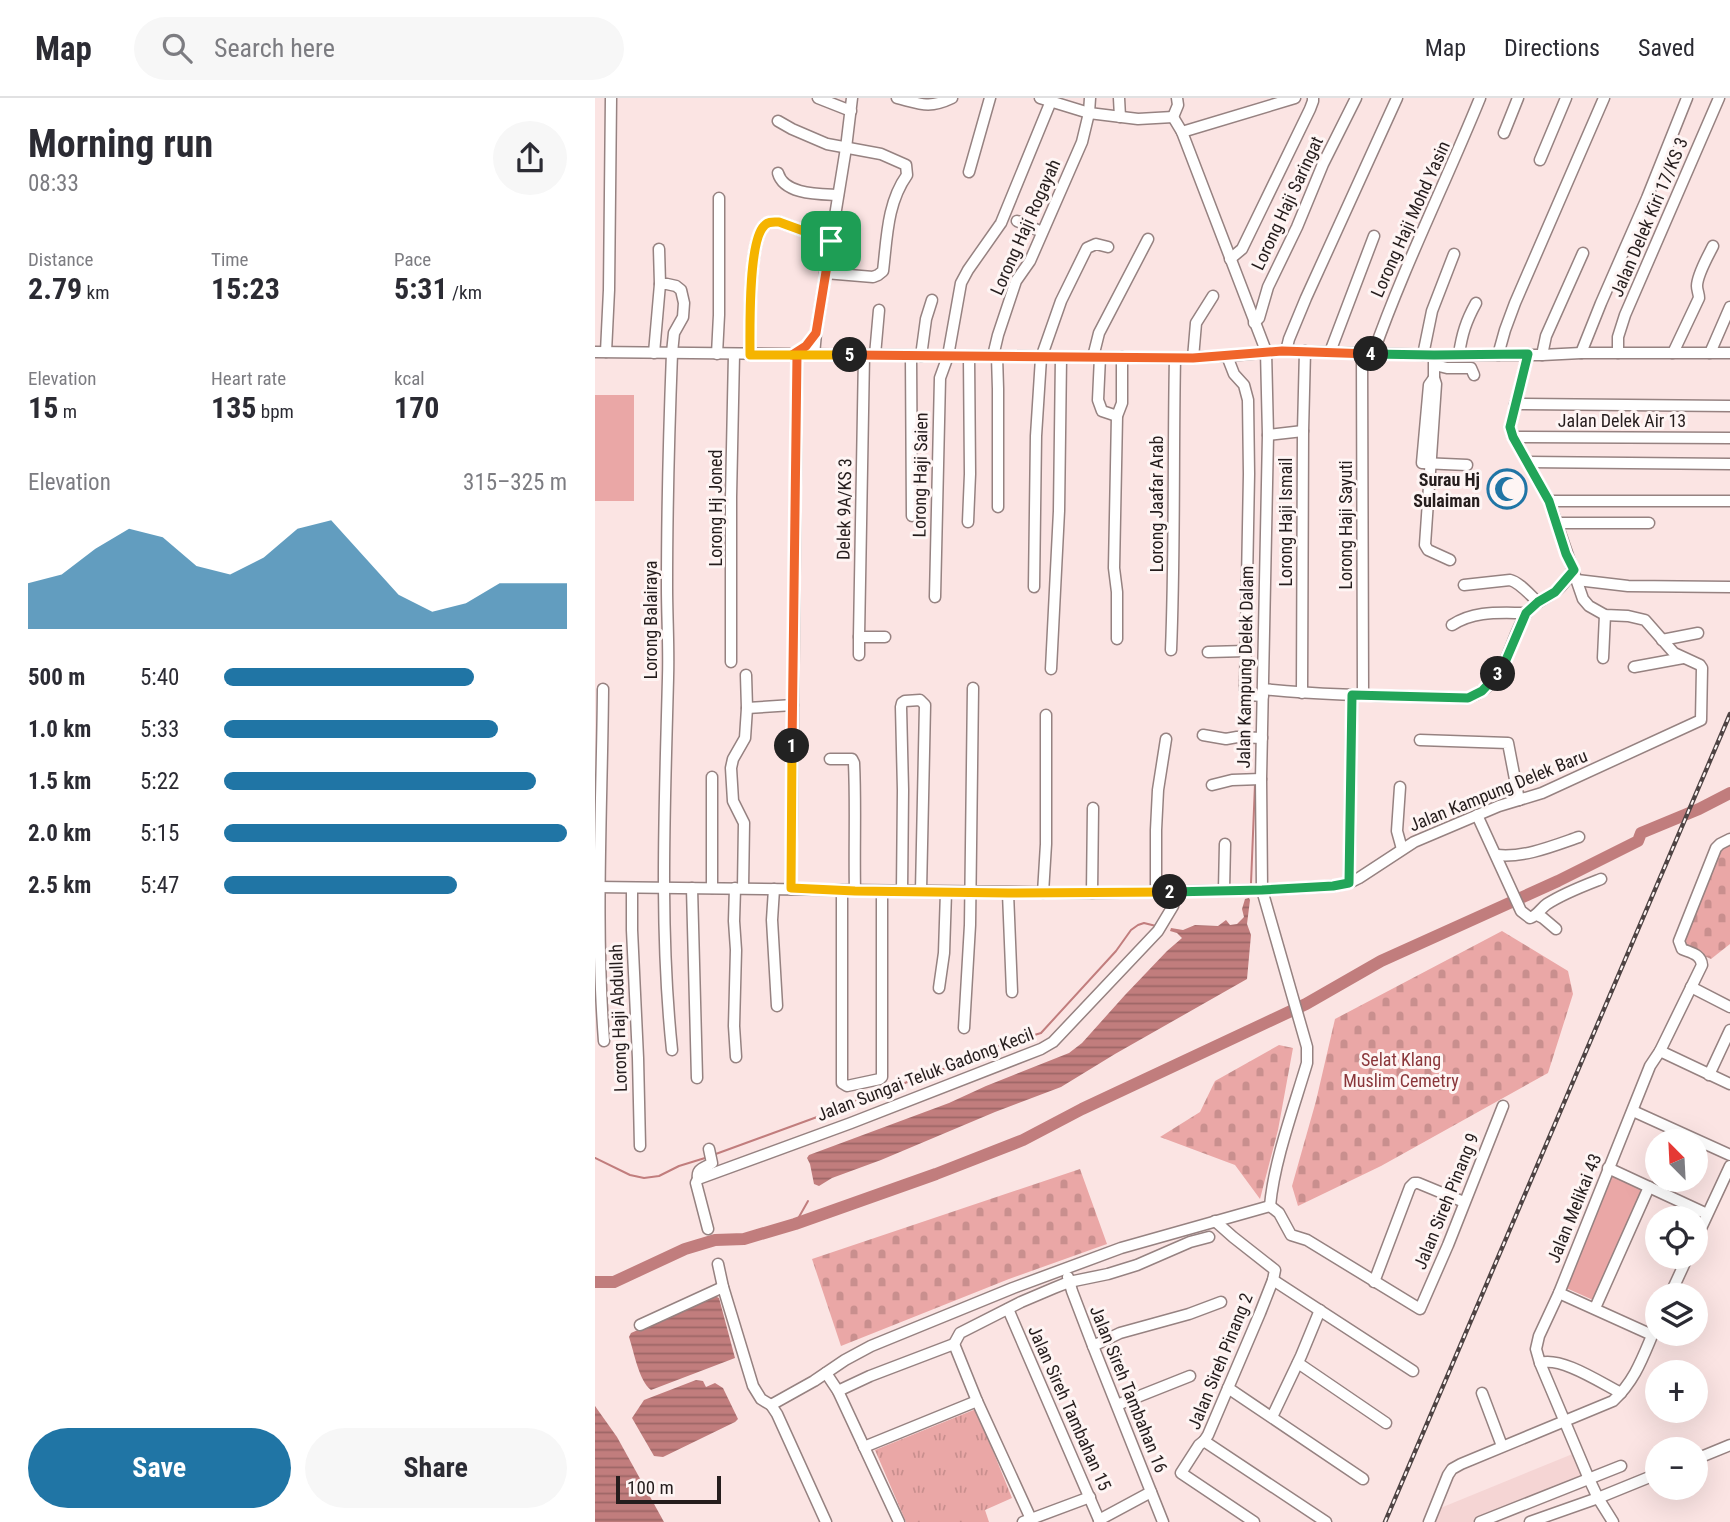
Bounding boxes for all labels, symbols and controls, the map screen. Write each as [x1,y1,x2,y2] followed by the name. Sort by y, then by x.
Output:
[134,17,624,80] search box
[35,29,92,68] text: Map
[158,29,196,67] icon: search
[214,33,335,63] text: Search here
[1425,34,1466,62] text: Map
[1504,34,1600,62] text: Directions
[1638,34,1695,62] text: Saved
[493,121,567,195] button: share
[28,122,213,166] text: Morning run
[1247,133,1327,273] street label: Lorong Haji Saringat
[1606,134,1692,300] street label: Jalan Delek Kiri 17/KS 3
[1366,138,1454,300] street label: Lorong Haji Mohd Yasin
[986,156,1064,298] street label: Lorong Haji Rogayah
[28,170,79,197] text: 08:33
[801,211,861,271] pin
[812,222,850,260] icon: arrive
[28,248,93,271] text: Distance
[211,248,248,271] text: Time
[394,248,431,271] text: Pace
[28,271,82,306] text: 2.79
[211,271,280,306] text: 15:23
[394,271,448,306] text: 5:31
[82,281,109,304] text: km
[448,281,482,304] text: /km
[1353,336,1389,372] pin: 4
[833,338,867,372] pin: 5
[1366,342,1375,365] text: 4
[845,343,854,366] text: 5
[28,367,96,390] text: Elevation
[211,367,286,390] text: Heart rate
[394,367,425,390] text: kcal
[28,390,58,425] text: 15
[211,390,256,425] text: 135
[394,390,439,425] text: 170
[58,400,77,423] text: m
[256,400,294,423] text: bpm
[1558,410,1686,431] street label: Jalan Delek Air 13
[908,412,932,538] street label: Lorong Haji Saien
[1146,436,1167,572] street label: Lorong Jaafar Arab
[705,450,726,566] street label: Lorong Hj Joned
[833,458,855,560] street label: Delek 9A/KS 3
[1275,458,1296,586] street label: Lorong Haji Ismail
[1335,460,1356,590] street label: Lorong Haji Sayuti
[1486,468,1528,510] mosque icon: Surau Hj Sulaiman
[28,469,111,496] text: Elevation
[463,469,567,496] text: 315–325 m
[1413,469,1480,511] place label: Surau Hj Sulaiman
[640,561,661,679] street label: Lorong Balairaya
[1233,565,1257,769] street label: Jalan Kampung Delek Dalam
[1481,656,1515,692] pin: 3
[1493,662,1502,685] text: 3
[28,664,85,691] text: 500 m
[140,664,179,691] text: 5:40
[28,716,91,743] text: 1.0 km
[140,716,179,743] text: 5:33
[775,728,809,764] pin: 1
[787,734,796,757] text: 1
[1406,745,1590,835] street label: Jalan Kampung Delek Baru
[28,768,91,795] text: 1.5 km
[140,768,179,795] text: 5:22
[28,820,91,847] text: 2.0 km
[140,820,179,847] text: 5:15
[28,872,91,899] text: 2.5 km
[140,872,179,899] text: 5:47
[1153,874,1187,910] pin: 2
[1165,880,1174,903] text: 2
[605,944,631,1092] street label: Lorong Haji Abdullah
[814,1023,1036,1125] street label: Jalan Sungai Teluk Gadong Kecil
[1343,1049,1459,1091] park label: Selat Klang Muslim Cemetry
[1645,1129,1708,1192] north arrow
[1645,1129,1708,1500] map controls
[1409,1130,1483,1272] street label: Jalan Sireh Pinang 9
[1543,1150,1605,1266] street label: Jalan Melikai 43
[1645,1206,1708,1269] button: locate
[1645,1283,1708,1346] button: layers
[1183,1290,1257,1432] street label: Jalan Sireh Pinang 2
[1086,1302,1172,1476] street label: Jalan Sireh Tambahan 16
[1024,1322,1116,1494] street label: Jalan Sireh Tambahan 15
[1645,1360,1708,1423] button: +
[28,1428,291,1508] button: Save
[305,1428,567,1508] button: Share
[1645,1437,1708,1500] button: −
[616,1473,721,1505] scale bar
[627,1476,674,1499] text: 100 m

